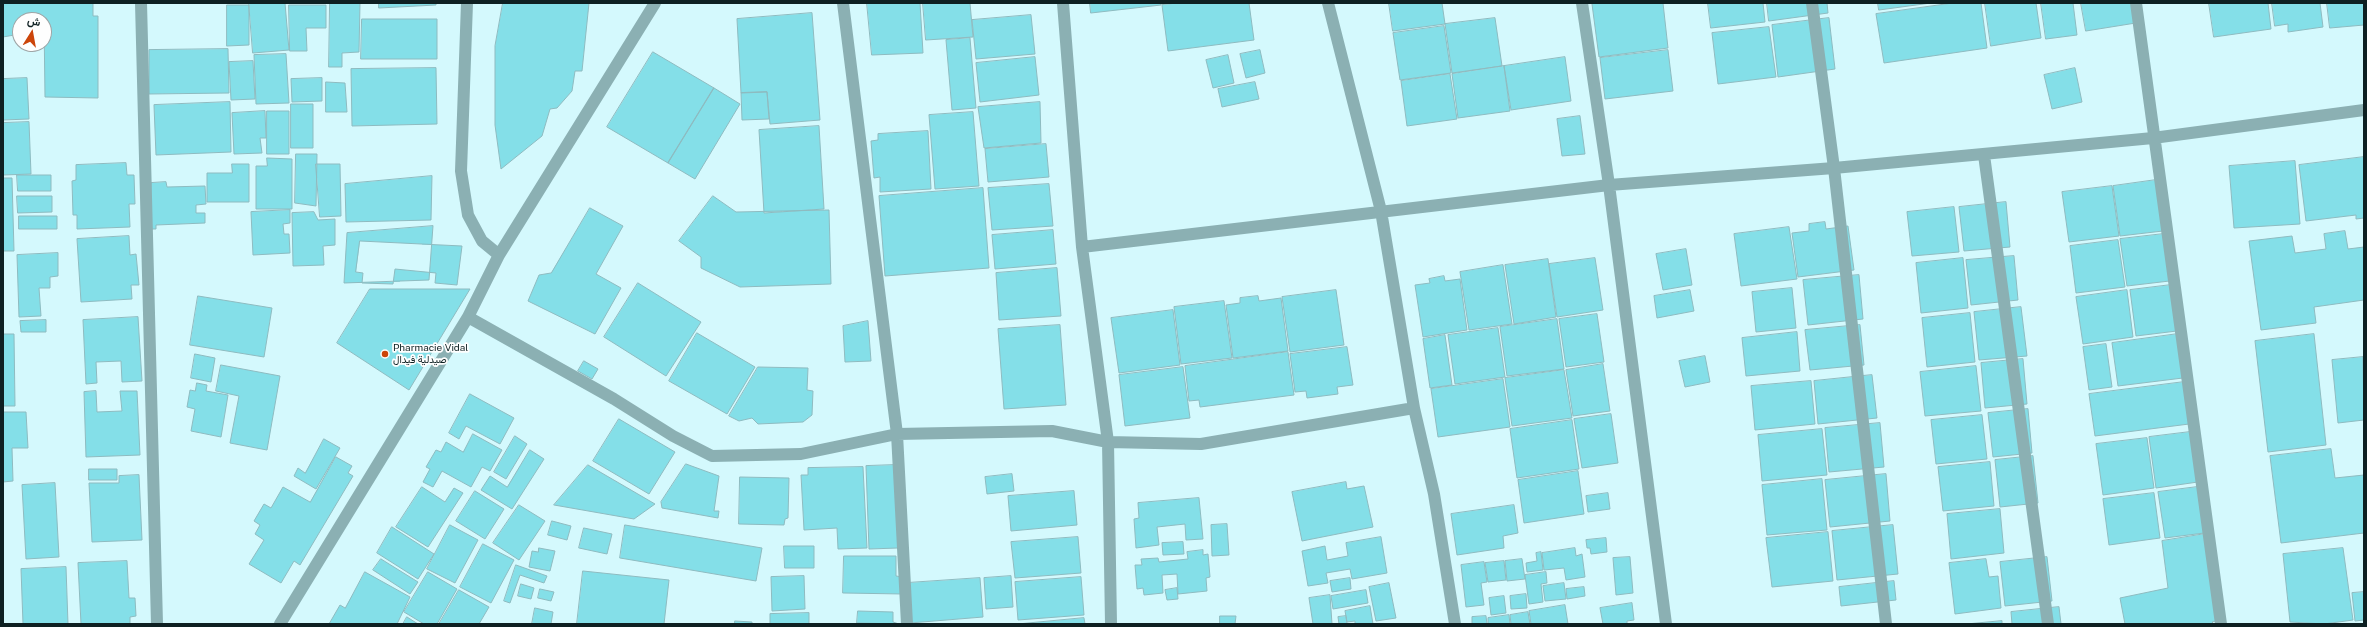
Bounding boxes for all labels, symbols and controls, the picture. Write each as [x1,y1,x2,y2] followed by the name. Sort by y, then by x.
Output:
[12,12,52,52] north arrow
[26,14,42,28] text: ش
[393,342,468,366] place label: Pharmacie Vidal صيدلية فيدال
[380,349,390,359] marker: Pharmacie Vidal صيدلية فيدال

